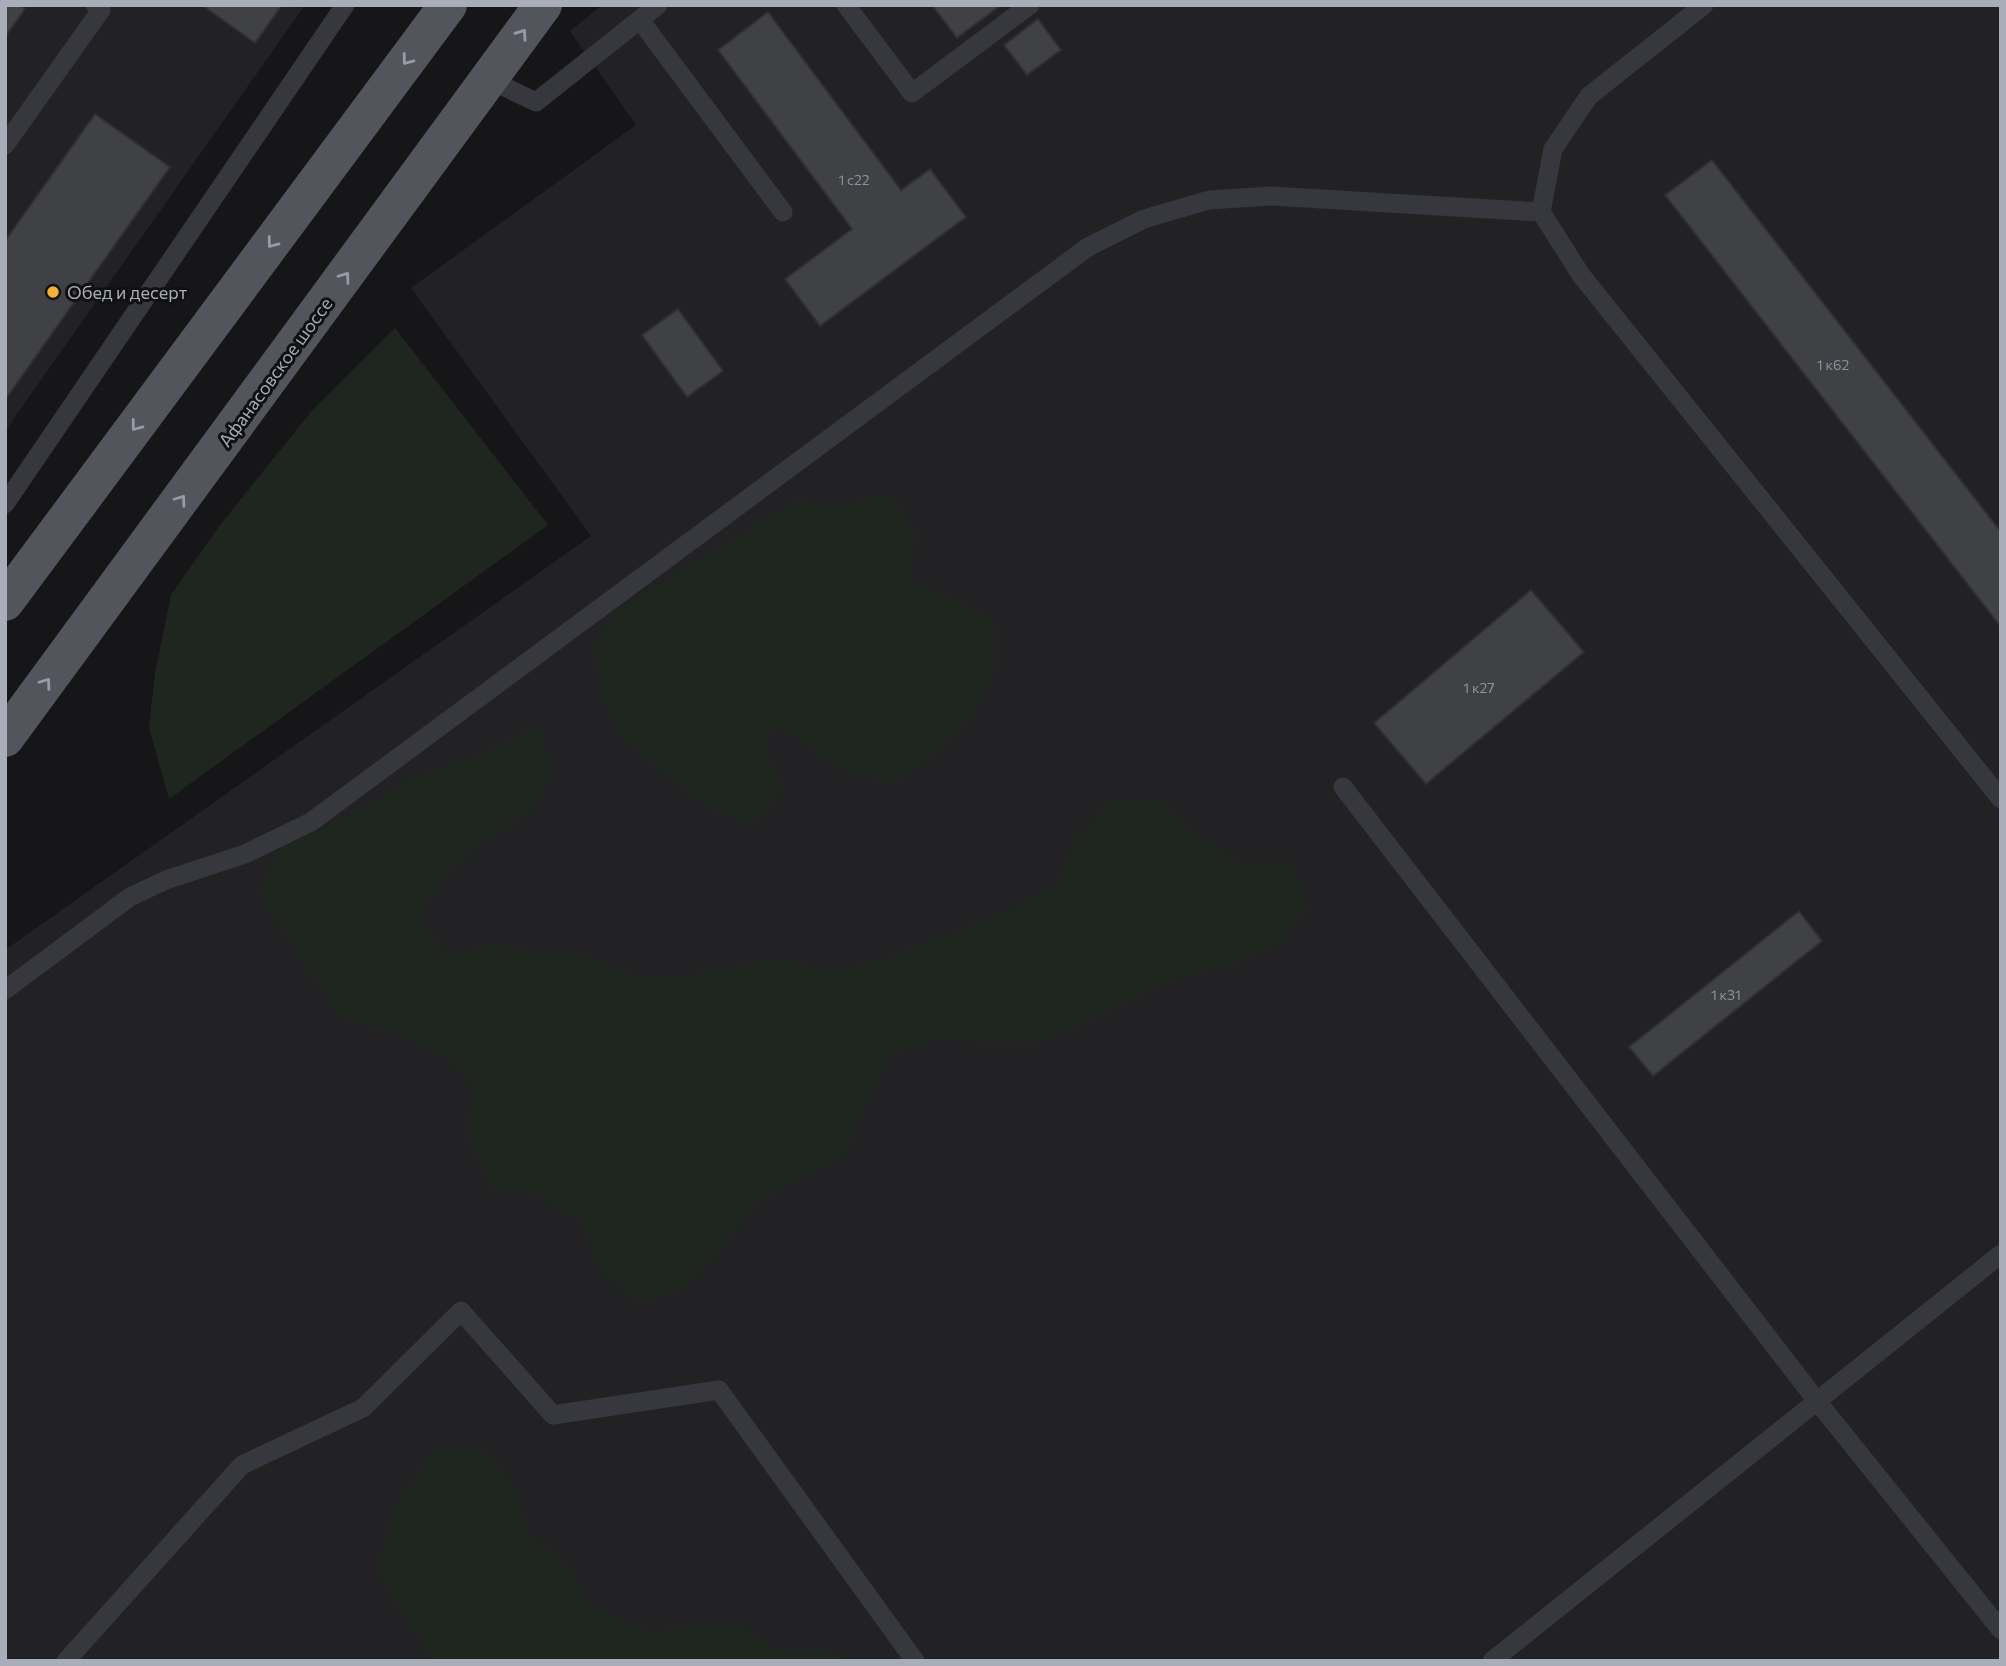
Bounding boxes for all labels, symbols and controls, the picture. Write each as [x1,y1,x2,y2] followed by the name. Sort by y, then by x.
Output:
[514,29,527,42] one-way arrow
[403,52,415,65] one-way arrow
[838,171,870,188] house number: 1 с22
[267,235,280,248] one-way arrow
[336,272,349,285] one-way arrow
[67,281,188,303] place label: Обед и десерт
[45,284,61,300] marker: Обед и десерт
[213,293,337,451] street label: Афанасовское шоссе
[1817,356,1849,373] house number: 1 к62
[132,418,144,431] one-way arrow
[172,495,185,508] one-way arrow
[37,678,50,691] one-way arrow
[1463,679,1495,696] house number: 1 к27
[1711,986,1741,1003] house number: 1 к31

